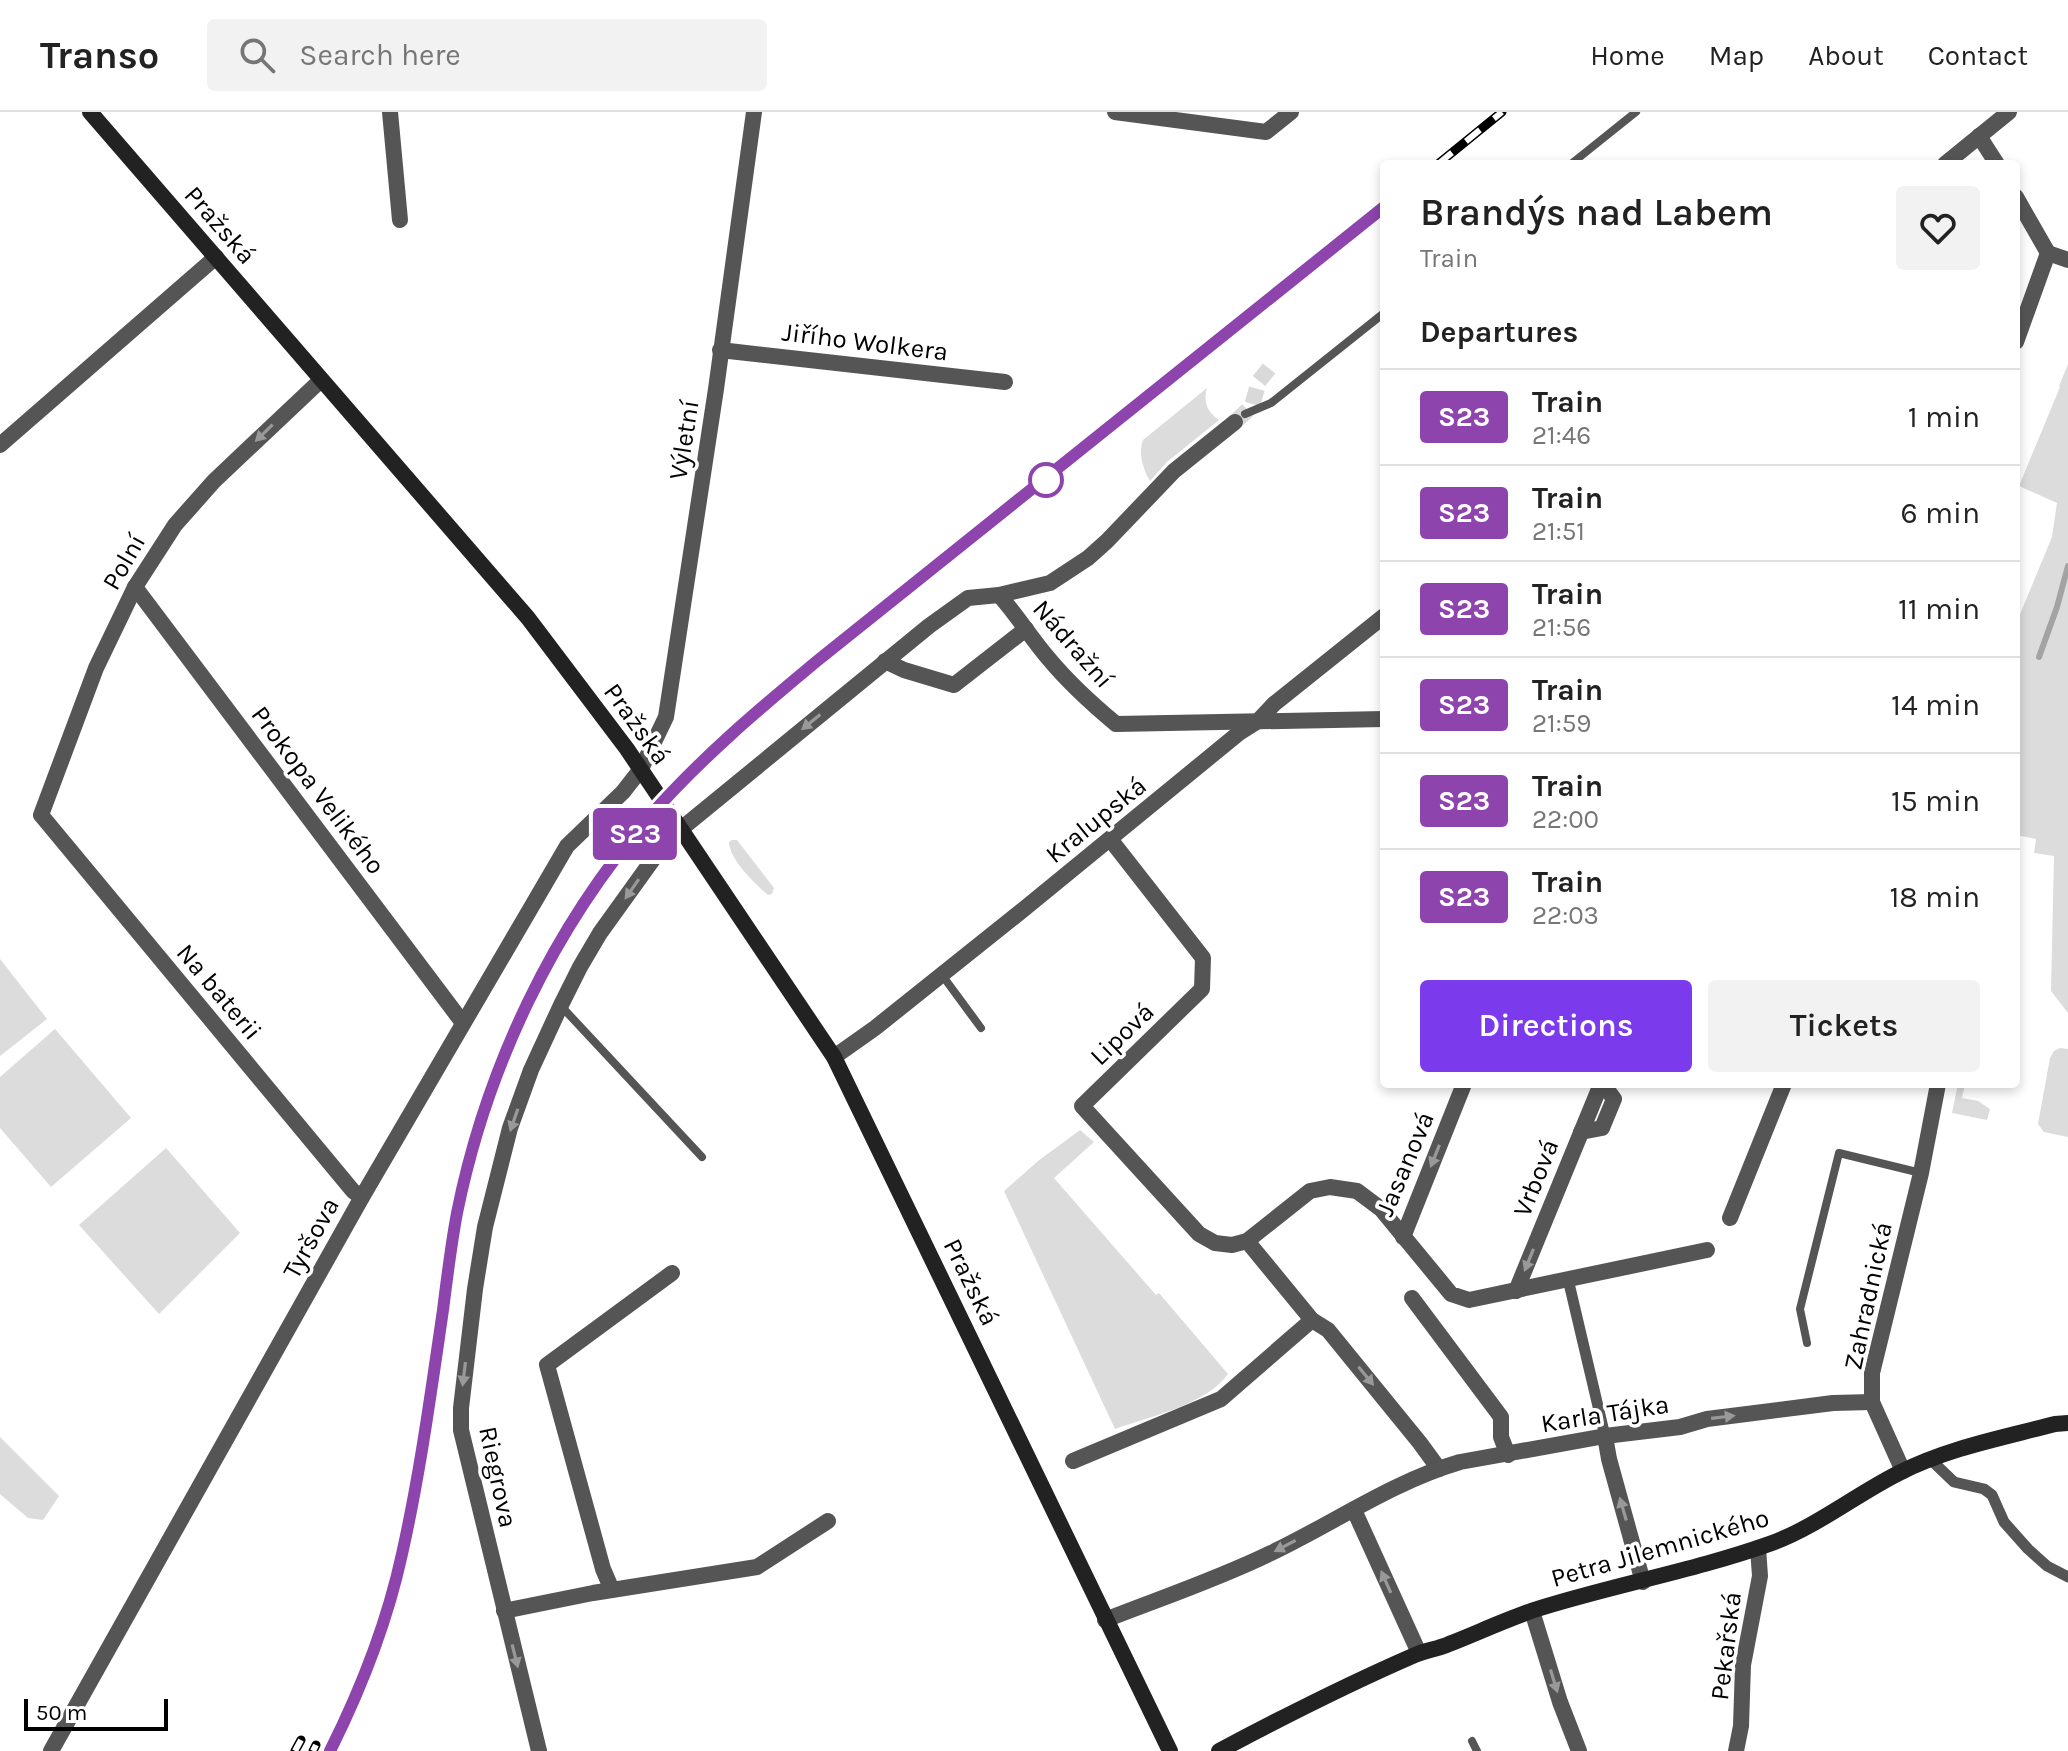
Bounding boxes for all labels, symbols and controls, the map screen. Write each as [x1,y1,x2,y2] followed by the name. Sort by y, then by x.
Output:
[207,19,767,91] search box
[40,33,159,78] text: Transo
[235,33,279,77] icon: search
[299,37,461,73] text: Search here
[1590,39,1665,72] text: Home
[1709,39,1764,72] text: Map
[1808,39,1884,72] text: About
[1928,39,2028,72] text: Contact
[178,180,262,270] street label: Pražská
[1896,186,1980,270] button: heart
[1420,190,1773,235] text: Brandýs nad Labem
[1420,243,1478,274] text: Train
[1420,314,1578,350] text: Departures
[780,316,950,368] street label: Jiřího Wolkera
[1532,384,1603,420] text: Train
[662,398,706,482] street label: Výletní
[1908,399,1980,435] text: 1 min
[1438,400,1490,433] text: S23
[1532,420,1591,451] text: 21:46
[255,424,274,442] one-way arrow
[1029,463,1063,497] unlabelled marker
[1532,480,1603,516] text: Train
[1901,495,1980,531] text: 6 min
[1438,496,1490,529] text: S23
[1532,516,1585,547] text: 21:51
[96,528,152,595] street label: Polní
[1532,576,1603,612] text: Train
[1898,591,1980,627] text: 11 min
[1438,592,1490,625] text: S23
[1026,593,1120,695] street label: Nádražní
[1532,612,1591,643] text: 21:56
[1532,672,1603,708] text: Train
[597,677,677,771] street label: Pražská
[1891,687,1980,723] text: 14 min
[1438,688,1490,721] text: S23
[245,700,391,880] street label: Prokopa Velikého
[1532,708,1591,739] text: 21:59
[801,713,821,730] one-way arrow
[1532,768,1603,804] text: Train
[1039,770,1153,870] street label: Kralupská
[1891,783,1980,819] text: 15 min
[1438,784,1490,817] text: S23
[1532,804,1599,835] text: 22:00
[589,808,681,860] line badge: S23
[609,817,661,850] text: S23
[1532,864,1603,900] text: Train
[625,879,640,900] one-way arrow
[1889,879,1980,915] text: 18 min
[1438,880,1490,913] text: S23
[1532,900,1599,931] text: 22:03
[170,938,268,1046] street label: Na baterii
[1420,980,1692,1072] button: Directions
[1708,980,1980,1072] button: Tickets
[1084,996,1160,1072] street label: Lipová
[1369,1107,1441,1221] street label: Jasanová
[507,1108,519,1132] one-way arrow
[1507,1135,1565,1221] street label: Vrbová
[1428,1144,1441,1168] one-way arrow
[276,1192,346,1284] street label: Tyršova
[1837,1219,1899,1373] street label: Zahradnická
[937,1233,1005,1331] street label: Pražská
[1522,1248,1535,1272] one-way arrow
[458,1362,471,1387] one-way arrow
[1357,1366,1373,1386] one-way arrow
[1539,1389,1671,1439] street label: Karla Tájka
[1711,1410,1736,1423] one-way arrow
[472,1424,524,1530] street label: Riegrova
[1616,1497,1628,1522] one-way arrow
[1547,1502,1773,1594] street label: Petra Jilemnického
[1274,1539,1296,1553] one-way arrow
[1379,1571,1393,1594] one-way arrow
[1704,1590,1748,1702] street label: Pekařská
[509,1643,522,1668] one-way arrow
[1548,1670,1561,1694] one-way arrow
[24,1695,168,1731] scale bar
[36,1700,87,1726] text: 50 m

